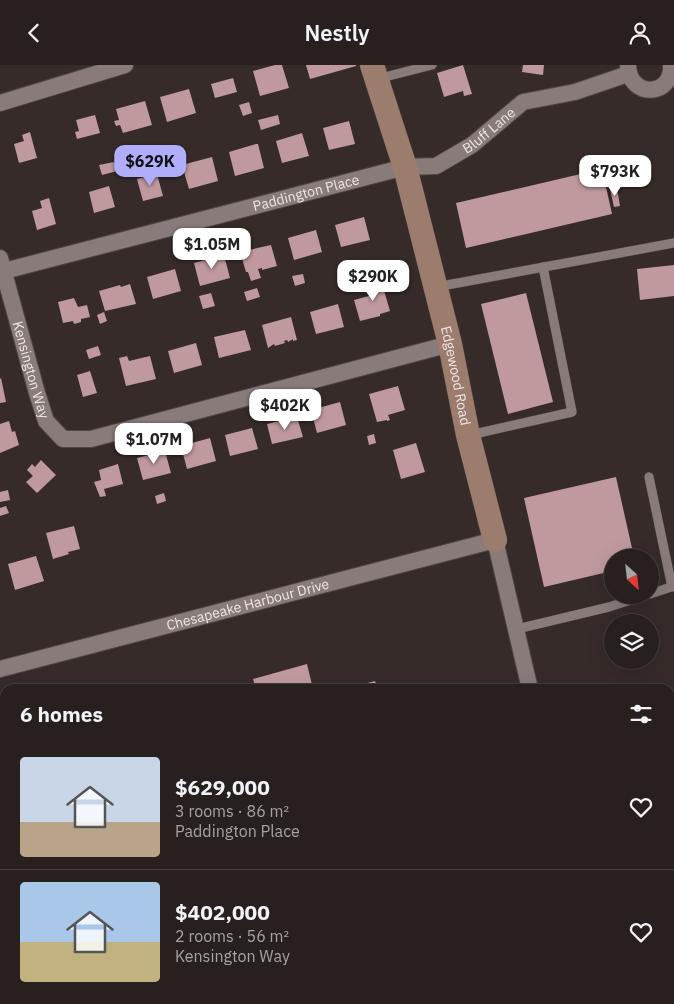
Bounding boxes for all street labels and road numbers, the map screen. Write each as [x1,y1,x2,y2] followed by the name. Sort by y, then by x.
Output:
[459,103,519,158] street label: Bluff Lane
[251,170,361,215] street label: Paddington Place
[9,319,54,421] street label: Kensington Way
[437,324,475,427] street label: Edgewood Road
[164,575,331,634] street label: Chesapeake Harbour Drive

